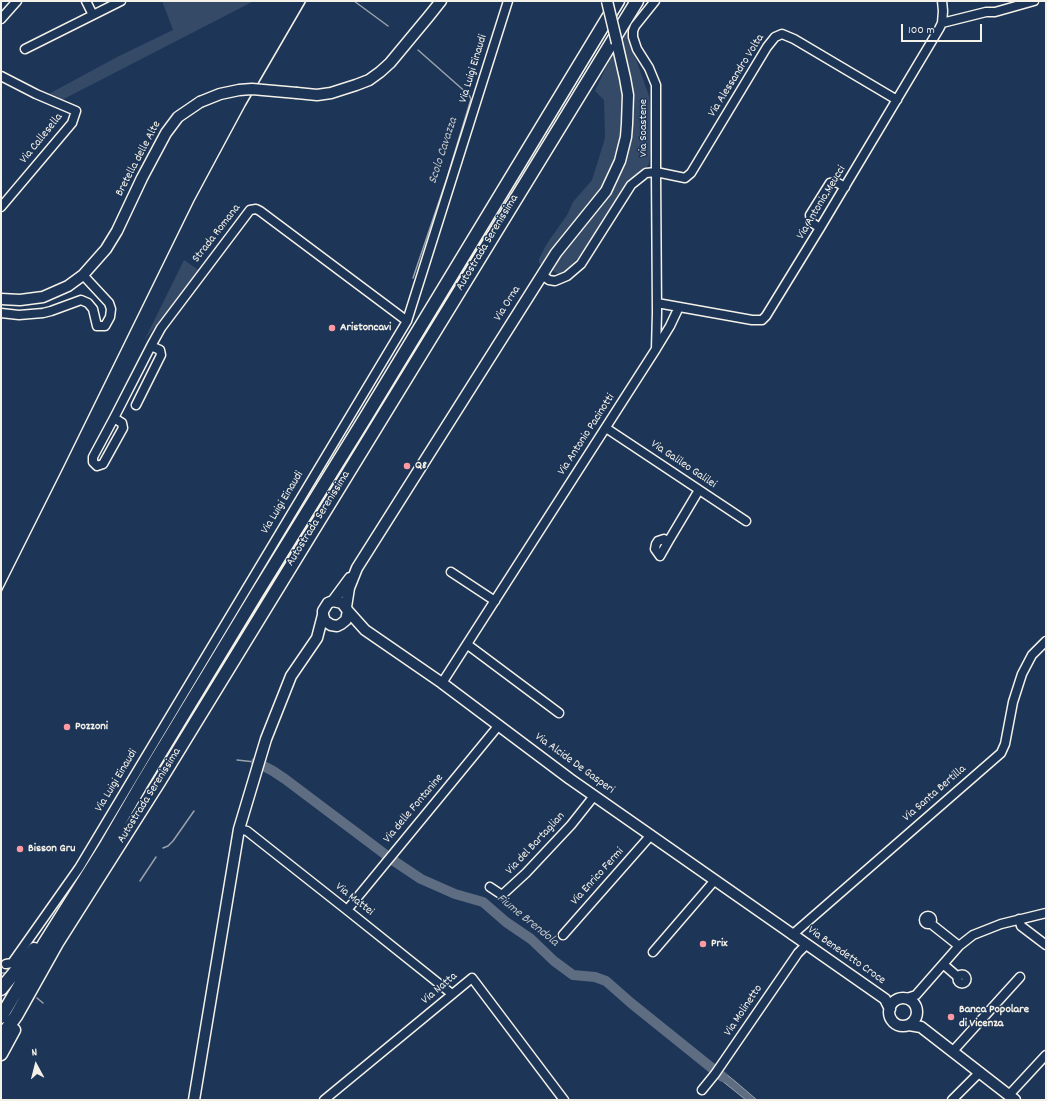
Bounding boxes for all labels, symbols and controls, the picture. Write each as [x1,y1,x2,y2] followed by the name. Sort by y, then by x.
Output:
[903,16,984,42] scale bar
[908,22,935,39] text: 100 m
[706,32,768,120] street label: Via Alessandro Volta
[457,33,491,105] street label: Via Luigi Einaudi
[637,99,651,157] street label: Via Soastene
[17,111,67,167] street label: Via Callesella
[426,116,462,186] water label: Scolo Cavazza
[113,119,165,199] street label: Bretella delle Alte
[794,164,850,242] street label: Via Antonio Meucci
[454,192,522,294] street label: Autostrada Serenissima
[190,202,244,266] street label: Strada Romana
[492,284,524,324] street label: Via Orna
[340,321,391,335] place label: Aristoncavi
[327,323,337,333] marker: Aristoncavi
[555,392,619,478] street label: Via Antonio Pacinotti
[647,438,719,492] street label: Via Galileo Galilei
[415,459,427,473] place label: Q8
[402,461,412,471] marker: Q8
[259,469,307,537] street label: Via Luigi Einaudi
[284,469,354,569] street label: Autostrada Serenissima
[75,720,108,734] place label: Pozzoni
[62,722,72,732] marker: Pozzoni
[531,730,617,798] street label: Via Alcide De Gasperi
[115,746,185,846] street label: Autostrada Serenissima
[93,747,141,815] street label: Via Luigi Einaudi
[900,763,970,825] street label: Via Santa Bertilla
[381,771,447,847] street label: Via delle Fontanine
[503,810,569,878] street label: Via del Bartaglian
[28,842,75,856] place label: Bisson Gru
[15,844,25,854] marker: Bisson Gru
[568,845,628,909] street label: Via Enrico Fermi
[332,880,376,920] street label: Via Mattei
[493,891,561,951] water label: Fiume Brendola
[804,924,888,988] street label: Via Benedetto Croce
[711,937,728,951] place label: Prix
[698,939,708,949] marker: Prix
[419,970,461,1008] street label: Via Natta
[722,983,766,1039] street label: Via Molinetto
[959,1003,1029,1031] place label: Banca Popolare di Vicenza
[946,1012,956,1022] marker: Banca Popolare di Vicenza
[16,1045,56,1085] north arrow
[31,1045,38,1061] text: N

